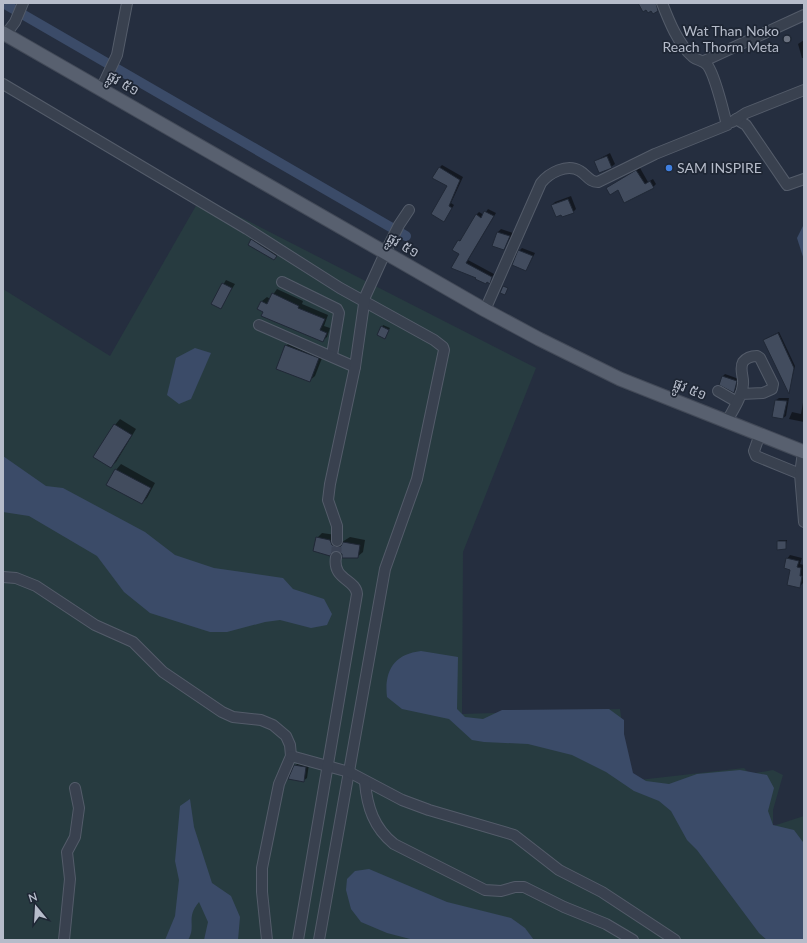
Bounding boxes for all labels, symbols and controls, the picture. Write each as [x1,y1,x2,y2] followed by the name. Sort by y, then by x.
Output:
[662,22,779,55] place label: Wat Than Noko Reach Thorm Meta
[782,34,792,44] marker: Wat Than Noko Reach Thorm Meta
[102,66,143,102] street label: ផ្លូវ ៥១
[677,159,762,176] place label: SAM INSPIRE
[664,163,674,173] marker: SAM INSPIRE
[382,228,423,264] street label: ផ្លូវ ៥១
[669,374,710,407] street label: ផ្លូវ ៥១
[16,887,56,927] north arrow
[27,890,39,905] text: N

